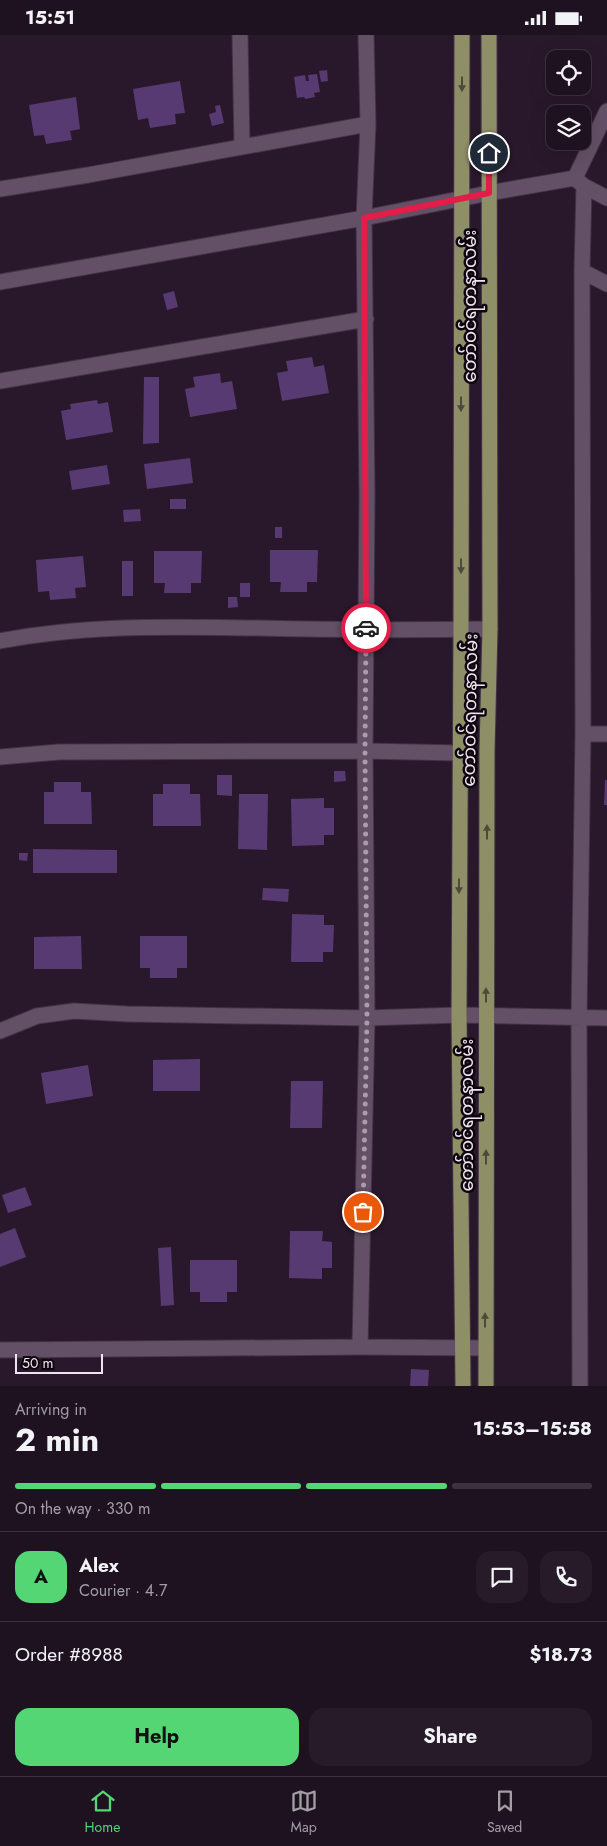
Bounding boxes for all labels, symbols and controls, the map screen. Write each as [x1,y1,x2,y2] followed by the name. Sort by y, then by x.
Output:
[25,4,75,31] text: 15:51
[546,50,591,150] map controls
[546,50,591,95] button: locate
[458,76,466,92] one-way arrow
[546,105,591,150] button: layers
[468,132,510,174] pin
[475,139,503,167] icon: home
[457,229,485,383] street label: တော်ဝင်ရတနာလမ်း
[457,396,465,412] one-way arrow
[457,558,465,574] one-way arrow
[341,603,391,653] courier
[352,614,380,642] icon: car
[456,633,486,787] street label: တော်ဝင်ရတနာလမ်း
[483,824,491,840] one-way arrow
[455,878,463,894] one-way arrow
[482,987,490,1003] one-way arrow
[454,1038,482,1192] street label: တော်ဝင်ရတနာလမ်း
[482,1149,490,1165] one-way arrow
[342,1191,384,1233] pin
[349,1198,377,1226] icon: bag
[481,1312,489,1328] one-way arrow
[15,1351,102,1374] scale bar
[22,1353,53,1373] text: 50 m
[15,1398,87,1421] text: Arriving in
[473,1415,592,1442] text: 15:53–15:58
[15,1417,99,1463] text: 2 min
[15,1497,150,1520] text: On the way · 330 m
[476,1551,528,1603] button: chat
[540,1551,592,1603] button: phone
[79,1552,119,1579] text: Alex
[34,1563,48,1590] text: A
[79,1579,167,1602] text: Courier · 4.7
[15,1641,123,1668] text: Order #8988
[530,1641,592,1668] text: $18.73
[15,1708,299,1766] button: Help
[309,1708,592,1766] button: Share
[85,1787,120,1837] tab: Home
[290,1787,318,1837] tab: Map
[487,1787,522,1837] tab: Saved

